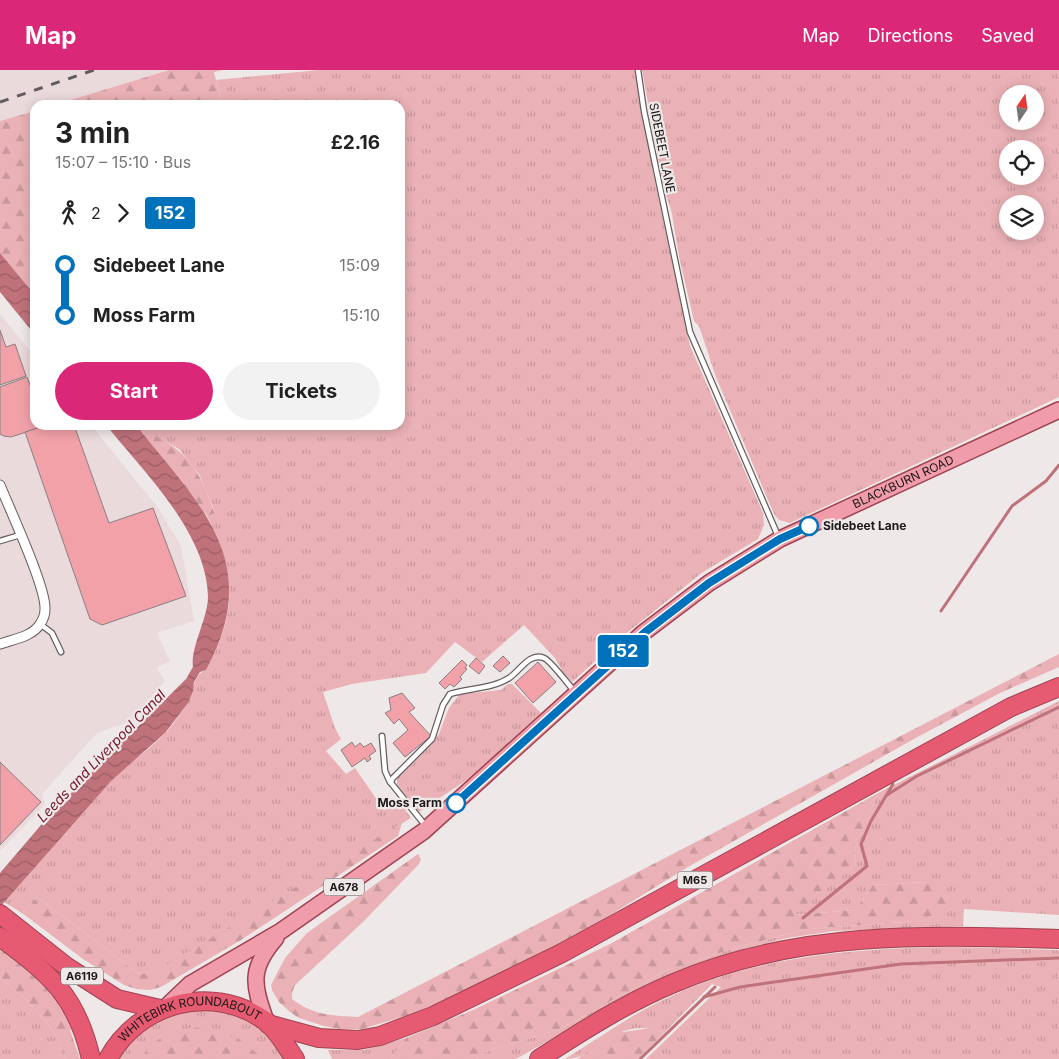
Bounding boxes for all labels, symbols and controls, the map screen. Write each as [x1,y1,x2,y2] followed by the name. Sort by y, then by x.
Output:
[25,21,76,50] text: Map
[802,25,840,46] text: Map
[868,25,953,46] text: Directions
[981,25,1034,46] text: Saved
[999,85,1044,130] north arrow
[999,85,1044,240] map controls
[646,102,679,194] street label: SIDEBEET LANE
[55,116,130,150] text: 3 min
[331,131,380,154] text: £2.16
[999,140,1044,185] button: locate
[55,152,191,172] text: 15:07 – 15:10 · Bus
[999,195,1044,240] button: layers
[55,199,83,227] icon: walk
[109,199,137,227] icon: forward
[155,202,185,223] text: 152
[91,203,101,223] text: 2
[93,254,225,277] text: Sidebeet Lane
[339,255,380,275] text: 15:09
[93,304,195,327] text: Moss Farm
[343,305,380,325] text: 15:10
[55,362,213,420] button: Start
[223,362,380,420] button: Tickets
[850,452,956,511] street label: BLACKBURN ROAD
[799,516,819,536] marker: Sidebeet Lane
[823,518,906,533] place label: Sidebeet Lane
[594,635,652,667] line badge: 152
[608,640,638,661] text: 152
[33,685,169,825] water label: Leeds and Liverpool Canal
[446,793,466,813] marker: Moss Farm
[377,795,442,810] place label: Moss Farm
[678,872,712,888] road number: M65
[324,879,364,896] road number: A678
[61,968,103,984] road number: A6119
[115,993,265,1045] street label: WHITEBIRK ROUNDABOUT

